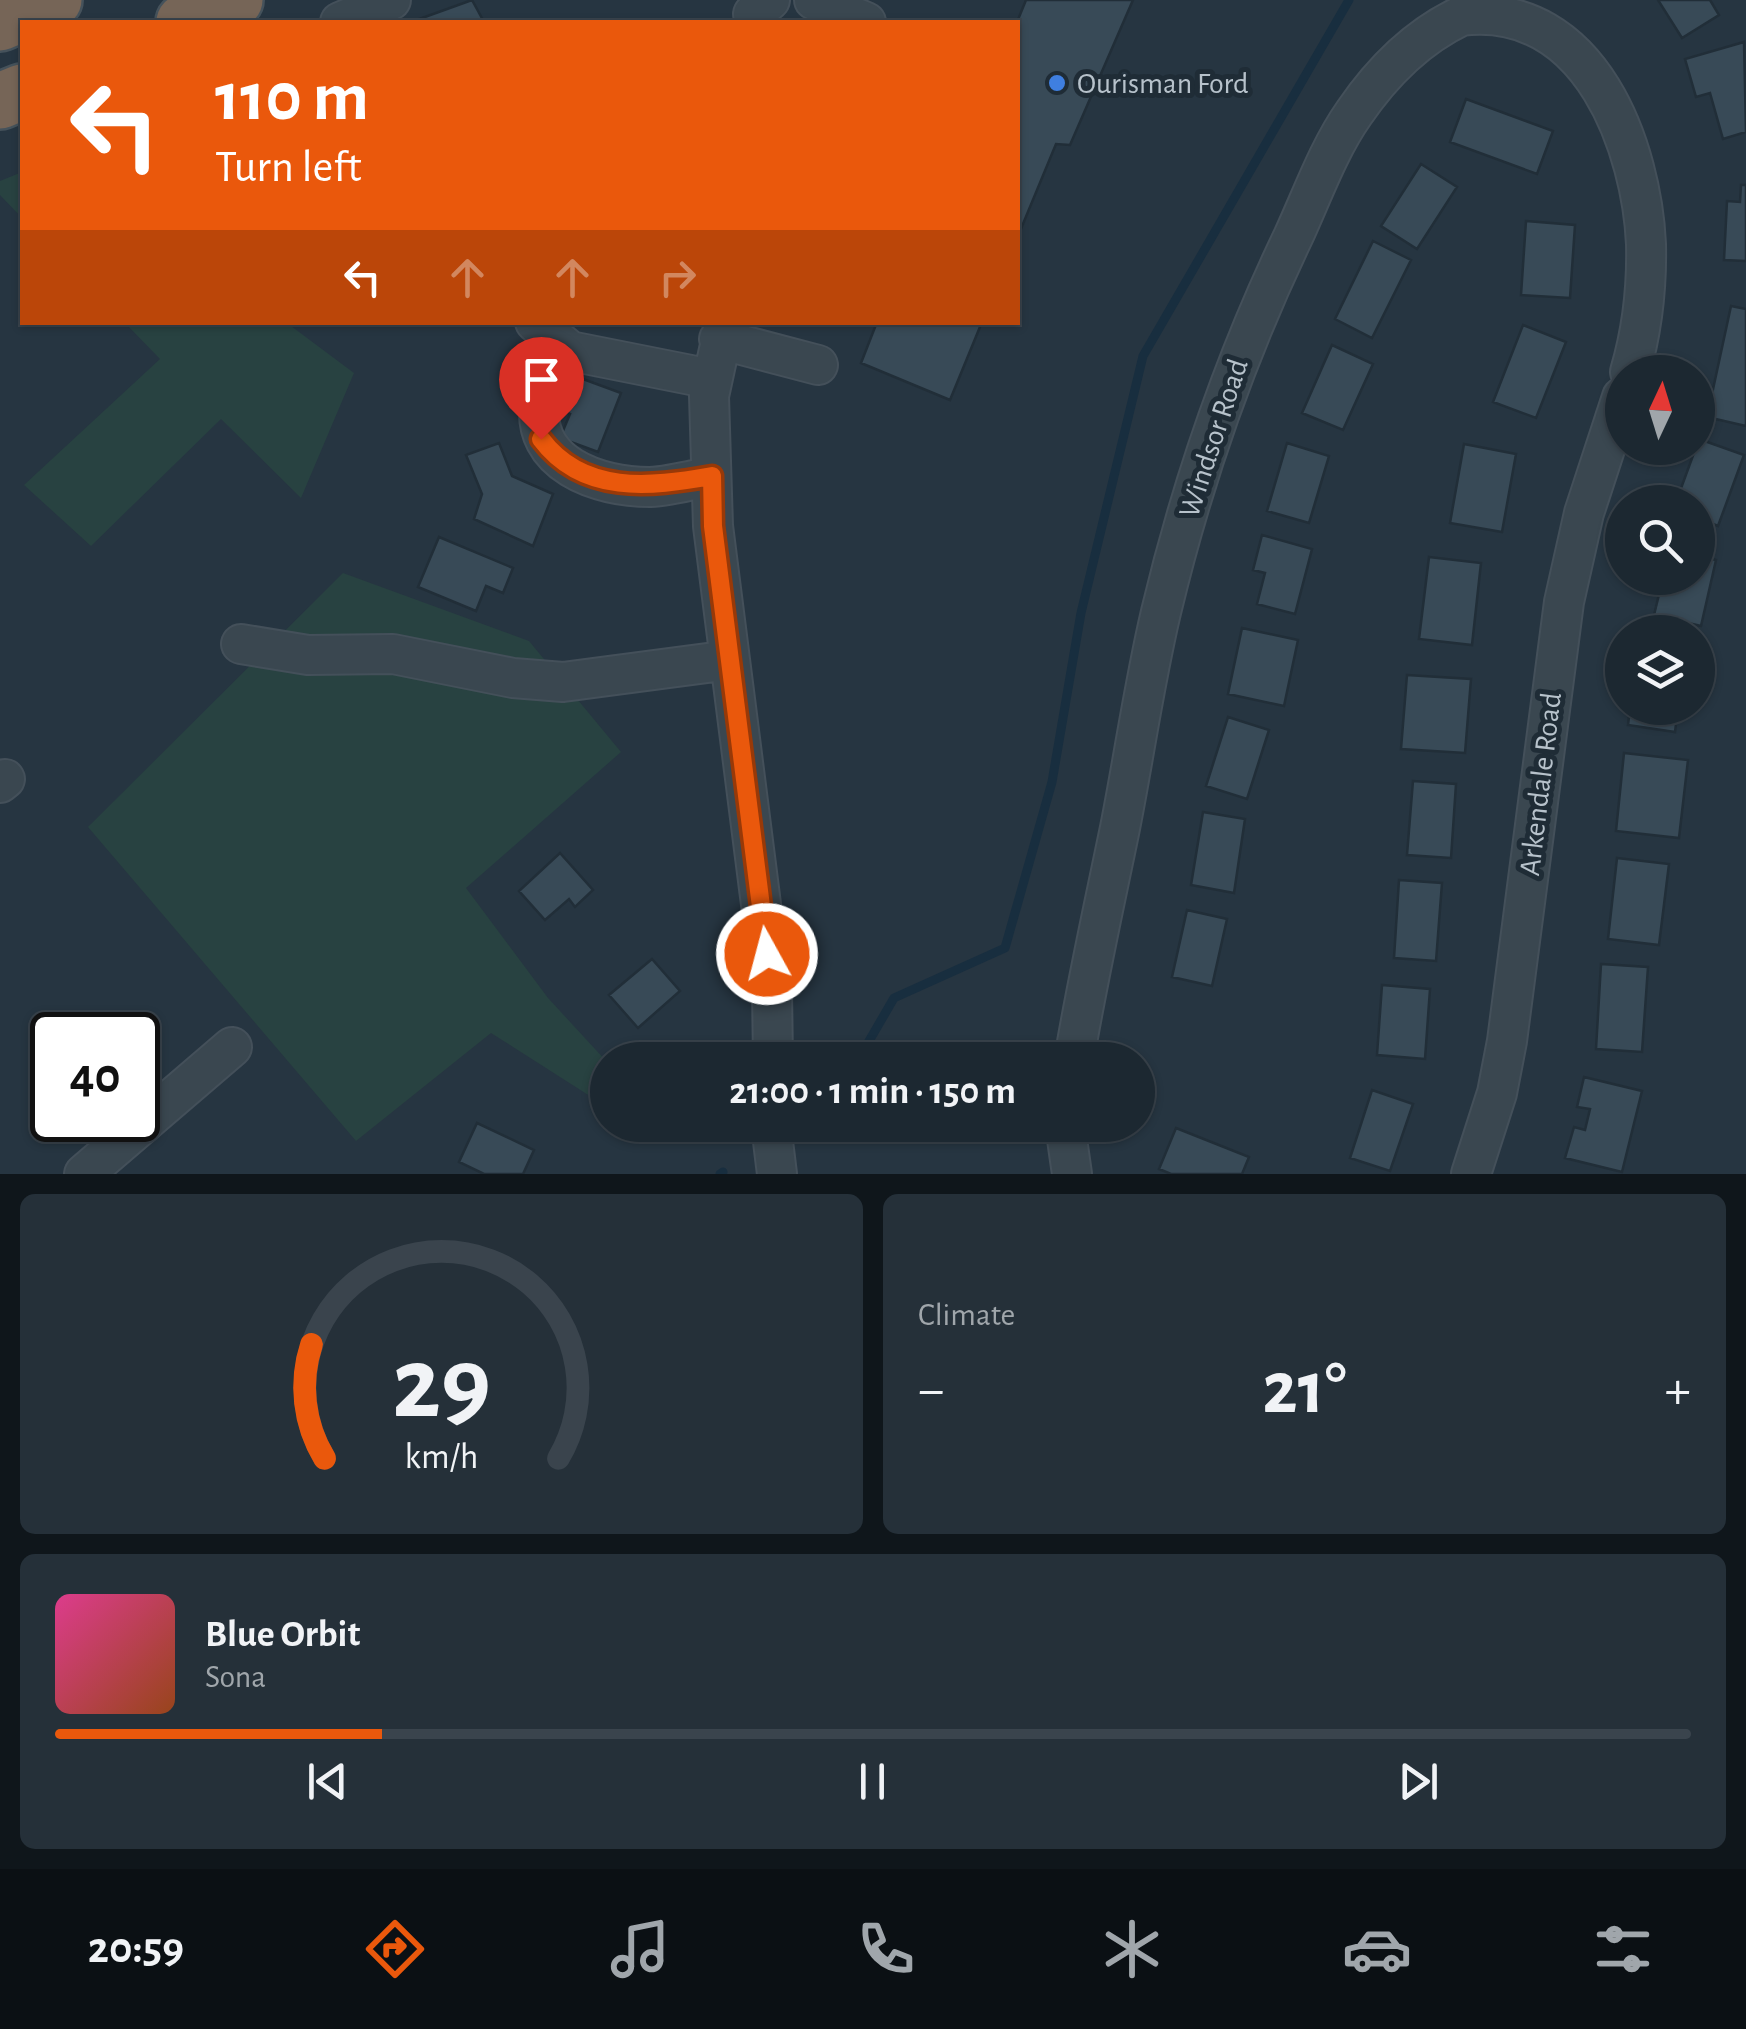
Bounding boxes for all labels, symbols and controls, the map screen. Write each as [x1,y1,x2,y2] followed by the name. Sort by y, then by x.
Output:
[50,60,180,190] icon: left
[215,63,369,133] text: 110 m
[1077,69,1249,99] place label: Ourisman Ford
[1046,72,1068,94] marker: Ourisman Ford
[215,145,362,190] text: Turn left
[335,250,390,305] icon: left
[440,250,495,305] icon: ahead
[545,250,600,305] icon: ahead
[650,250,705,305] icon: right
[499,337,584,440] pin
[514,352,569,407] icon: arrive
[1174,355,1254,521] street label: Windsor Road
[1605,355,1715,465] north arrow
[1605,355,1715,725] map controls
[1605,485,1715,595] button: search
[1605,615,1715,725] button: layers
[1515,691,1567,878] street label: Arkendale Road
[715,902,819,1006] position arrow
[30,1012,160,1142] speed limit sign: 40
[729,1073,1016,1111] text: 21:00 · 1 min · 150 m
[918,1299,1015,1331] text: Climate
[392,1333,491,1437] text: 29
[1262,1352,1347,1427] text: 21°
[918,1363,944,1418] text: −
[1665,1363,1691,1418] text: +
[405,1439,478,1475] text: km/h
[205,1616,360,1654] text: Blue Orbit
[205,1661,266,1693] text: Sona
[300,1754,355,1809] icon: previous
[845,1754,900,1809] icon: pause
[1391,1754,1446,1809] icon: next
[360,1914,430,1984] icon: directions
[605,1914,675,1984] icon: music
[851,1914,921,1984] icon: phone
[1097,1914,1167,1984] icon: climate
[1342,1914,1412,1984] icon: car
[1588,1914,1658,1984] icon: filters
[88,1926,184,1971] text: 20:59

